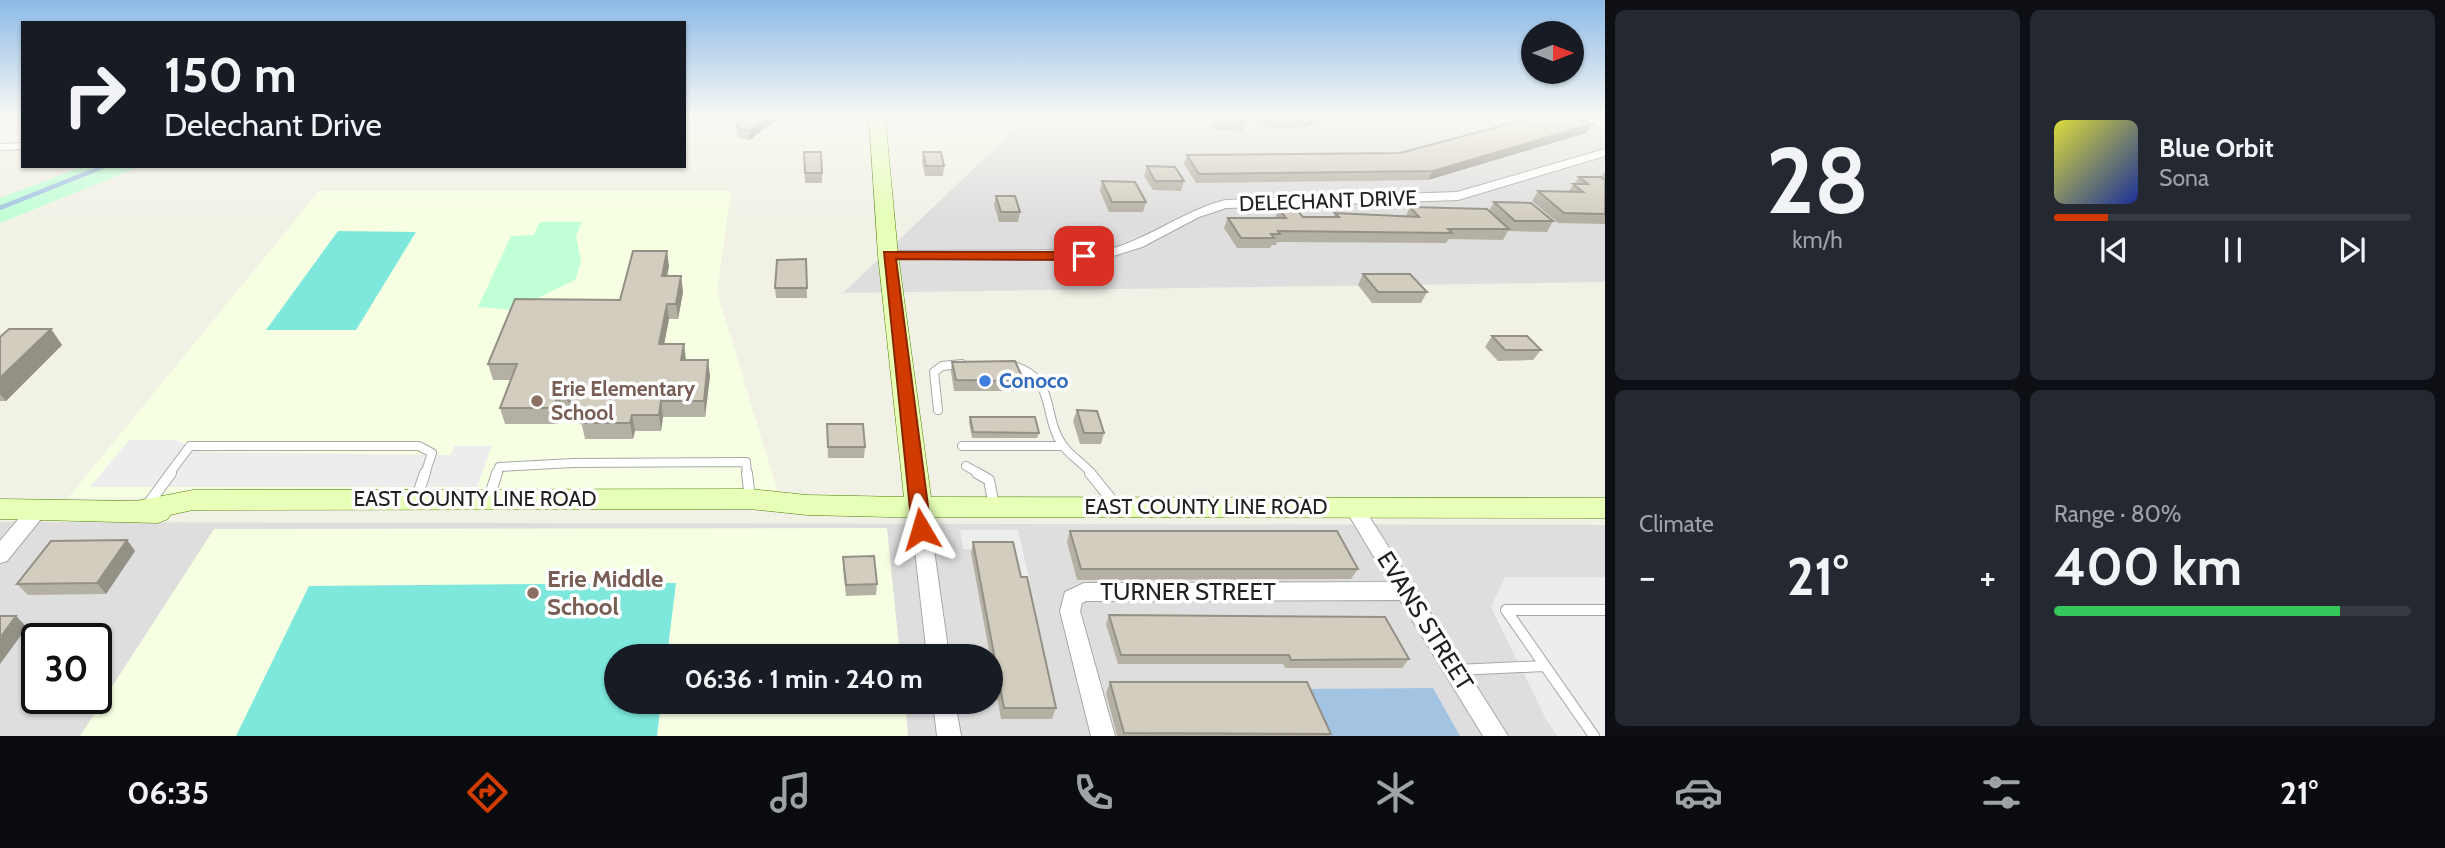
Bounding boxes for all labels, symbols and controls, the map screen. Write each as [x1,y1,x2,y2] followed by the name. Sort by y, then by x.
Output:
[1521,21,1584,84] north arrow
[1521,21,1584,84] map controls
[164,45,297,104] text: 150 m
[49,49,140,140] icon: right
[164,105,382,144] text: Delechant Drive
[1766,125,1869,236] text: 28
[2159,132,2274,164] text: Blue Orbit
[2159,164,2209,192] text: Sona
[1239,185,1417,216] street label: DELECHANT DRIVE
[1054,226,1114,286] pin
[1792,226,1843,254] text: km/h
[2095,231,2133,269] icon: previous
[2214,231,2252,269] icon: pause
[2333,231,2371,269] icon: next
[1065,237,1103,275] icon: arrive
[999,368,1069,393] place label: Conoco
[977,373,993,389] marker: Conoco
[551,376,696,425] place label: Erie Elementary School
[529,393,545,409] marker: Erie Elementary School
[353,486,597,511] street label: EAST COUNTY LINE ROAD
[884,492,958,566] position arrow
[1084,494,1328,519] street label: EAST COUNTY LINE ROAD
[2054,500,2181,528] text: Range · 80%
[1639,510,1714,538] text: Climate
[2054,535,2242,598] text: 400 km
[1787,545,1848,608] text: 21°
[1371,546,1480,696] street label: EVANS STREET
[1639,553,1656,600] text: −
[1979,553,1996,600] text: +
[547,564,663,621] place label: Erie Middle School
[1100,577,1276,606] street label: TURNER STREET
[525,585,541,601] marker: Erie Middle School
[21,623,112,714] speed limit sign: 30
[684,663,923,695] text: 06:36 · 1 min · 240 m
[463,768,512,817] icon: directions
[766,768,815,817] icon: music
[1069,768,1118,817] icon: phone
[1371,768,1420,817] icon: climate
[1674,768,1723,817] icon: car
[1977,768,2026,817] icon: filters
[127,773,209,812] text: 06:35
[2280,773,2318,812] text: 21°

